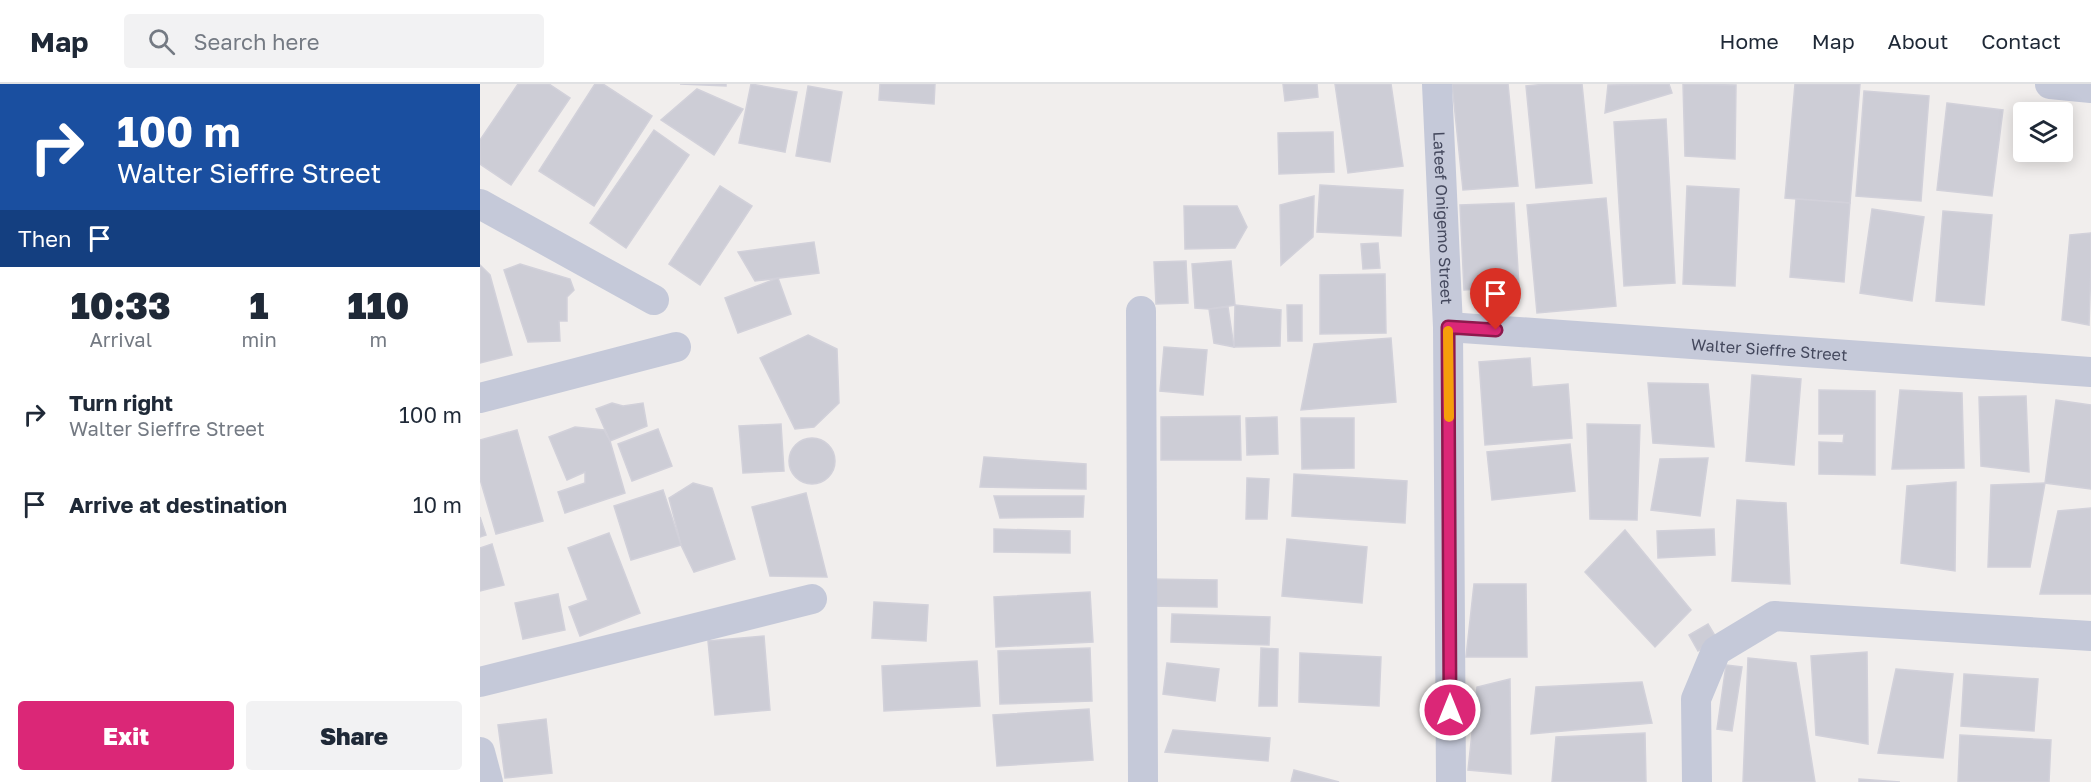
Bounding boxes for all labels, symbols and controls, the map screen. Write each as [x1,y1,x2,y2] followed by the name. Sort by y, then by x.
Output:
[124,14,544,68] search box
[30,25,88,58] text: Map
[145,25,178,58] icon: search
[193,28,319,55] text: Search here
[1719,28,1779,54] text: Home
[1812,28,1855,54] text: Map
[1888,28,1948,54] text: About
[1981,28,2061,54] text: Contact
[2013,102,2073,162] map controls
[2013,102,2073,162] button: layers
[117,106,240,156] text: 100 m
[18,108,96,186] icon: right
[1429,131,1457,305] street label: Lateef Onigemo Street
[117,157,381,189] text: Walter Sieffre Street
[83,222,116,255] icon: arrive
[18,225,71,252] text: Then
[1470,268,1521,330] pin
[1479,277,1512,310] icon: arrive
[71,284,171,327] text: 10:33
[250,284,269,327] text: 1
[348,284,409,327] text: 110
[89,327,152,351] text: Arrival
[241,327,277,351] text: min
[370,327,387,351] text: m
[1690,334,1848,365] street label: Walter Sieffre Street
[69,389,173,416] text: Turn right
[18,398,51,431] icon: right
[399,401,462,428] text: 100 m
[69,416,265,440] text: Walter Sieffre Street
[18,488,51,521] icon: arrive
[69,491,287,518] text: Arrive at destination
[413,491,462,518] text: 10 m
[1418,678,1482,742] position arrow
[18,701,234,770] button: Exit
[246,701,462,770] button: Share

